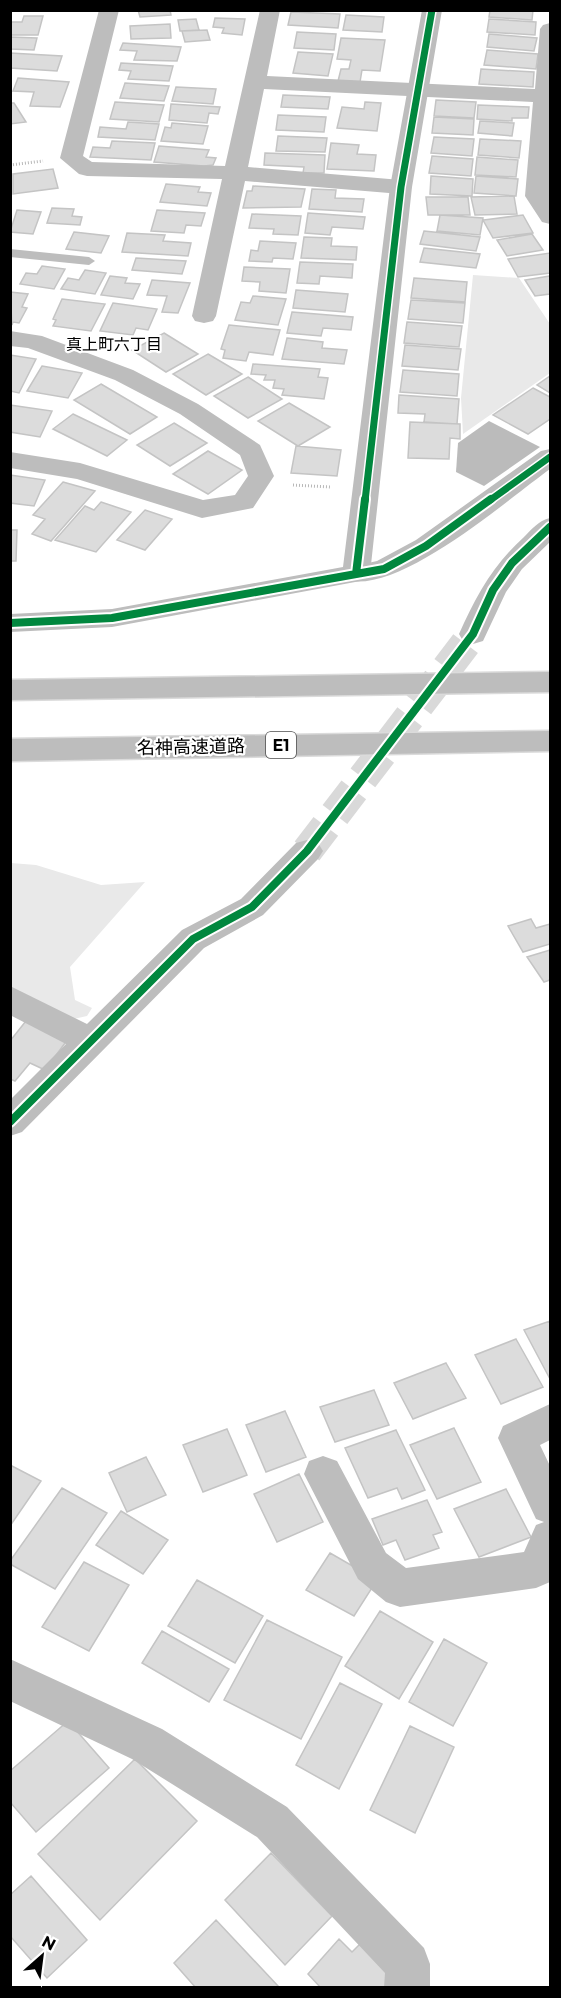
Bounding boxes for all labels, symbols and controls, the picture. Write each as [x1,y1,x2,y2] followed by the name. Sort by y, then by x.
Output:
[66,335,162,354] district label: 真上町六丁目
[266,732,296,758] road number: E1
[137,735,245,759] street label: 名神高速道路
[12,1926,72,1986] north arrow
[39,1932,59,1955] text: N

